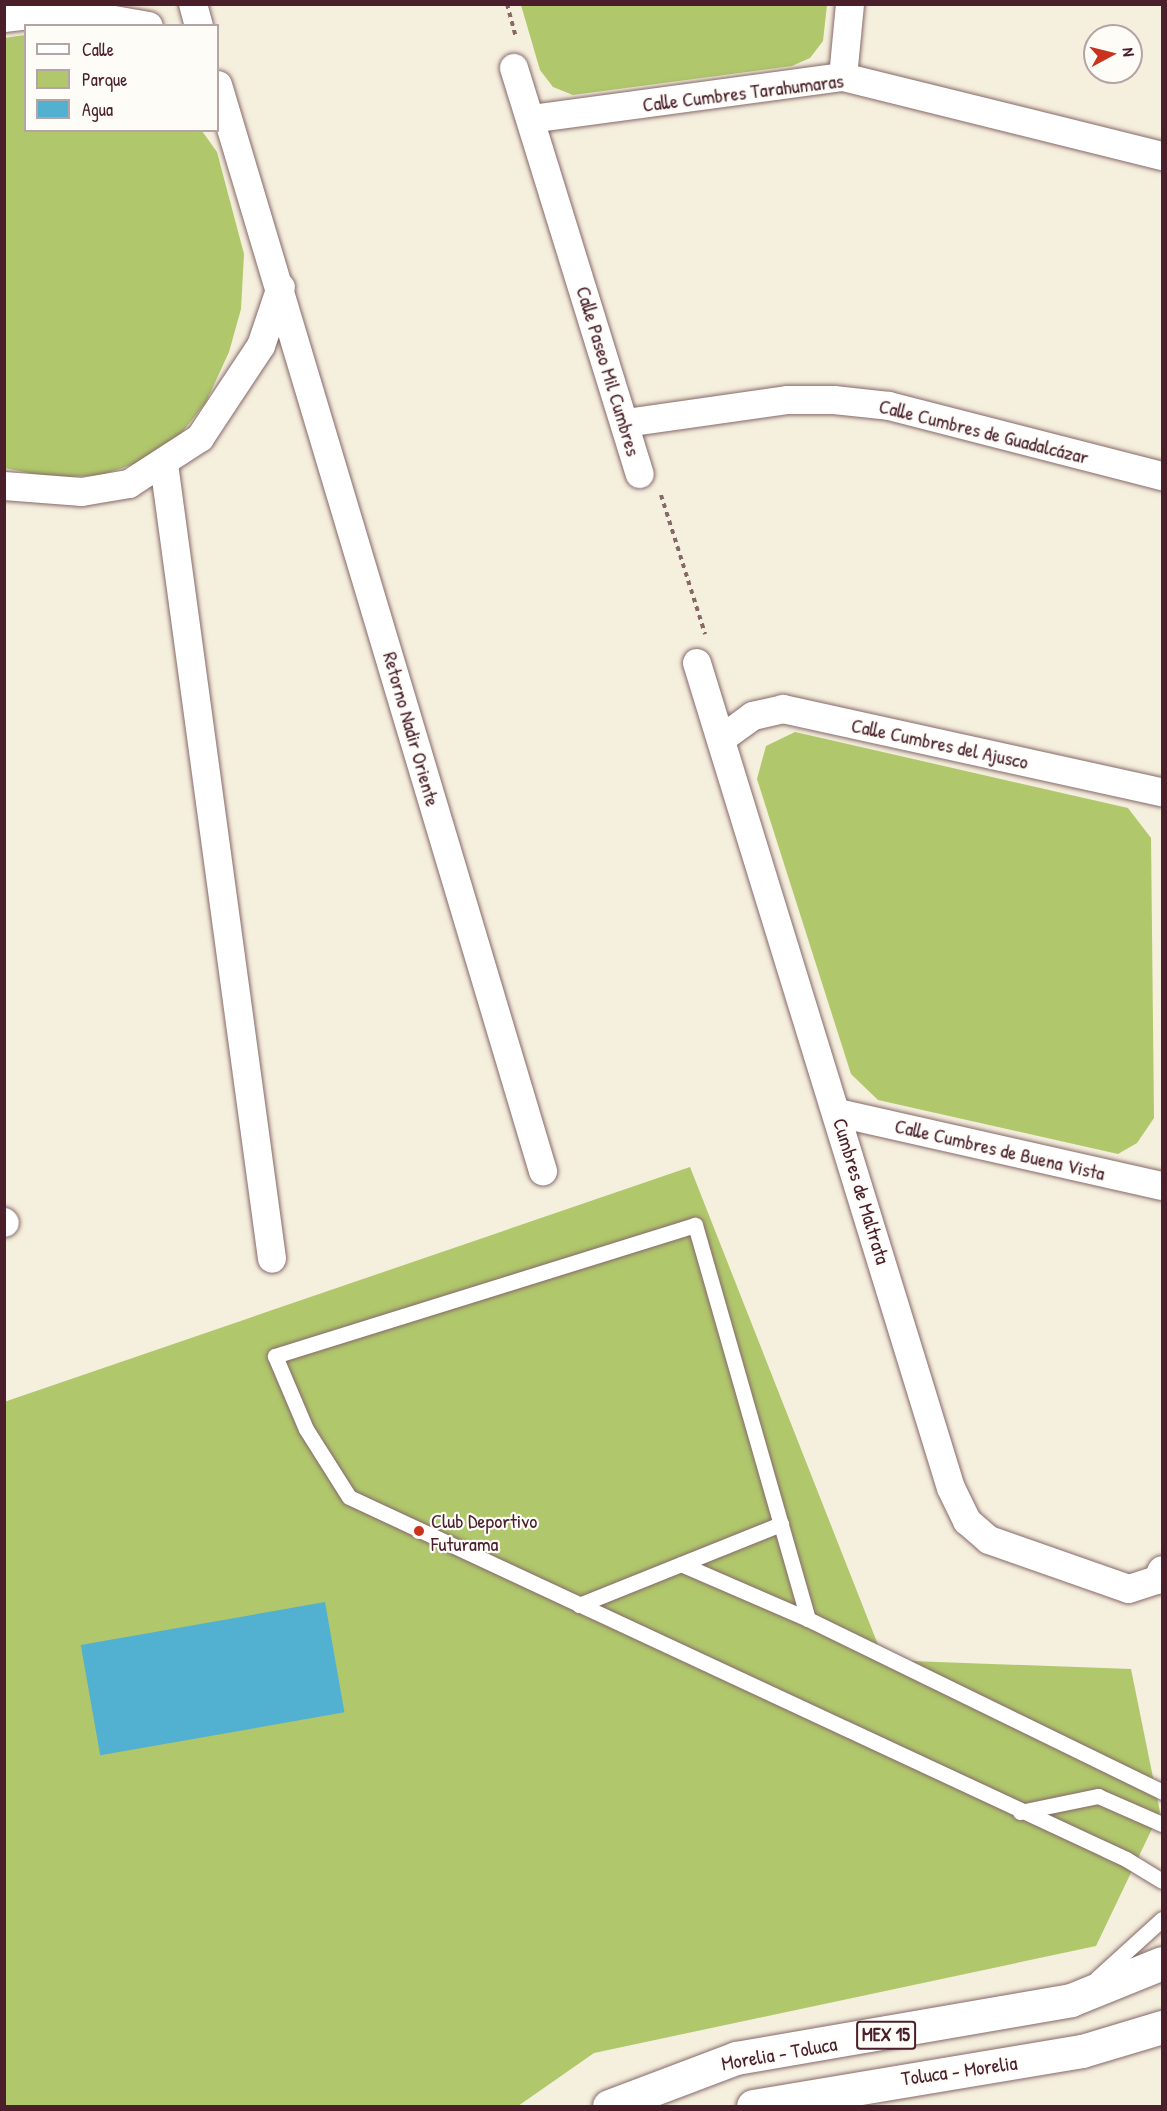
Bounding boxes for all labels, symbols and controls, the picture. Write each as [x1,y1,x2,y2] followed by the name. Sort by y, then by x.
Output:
[24,24,219,132] legend
[1083,24,1143,84] north arrow
[82,37,114,62] text: Calle
[1117,46,1140,58] text: N
[82,67,127,92] text: Parque
[641,68,845,116] street label: Calle Cumbres Tarahumaras
[82,97,113,122] text: Agua
[572,283,646,459] street label: Calle Paseo Mil Cumbres
[877,393,1091,469] street label: Calle Cumbres de Guadalcázar
[378,649,446,809] street label: Retorno Nadir Oriente
[849,713,1031,773] street label: Calle Cumbres del Ajusco
[893,1113,1107,1185] street label: Calle Cumbres de Buena Vista
[828,1115,896,1267] street label: Cumbres de Maltrata
[431,1508,537,1555] place label: Club Deportivo Futurama
[412,1524,426,1538] marker: Club Deportivo Futurama
[856,2020,916,2050] road number: MEX 15
[719,2031,839,2075] street label: Morelia - Toluca
[899,2050,1019,2090] street label: Toluca - Morelia

